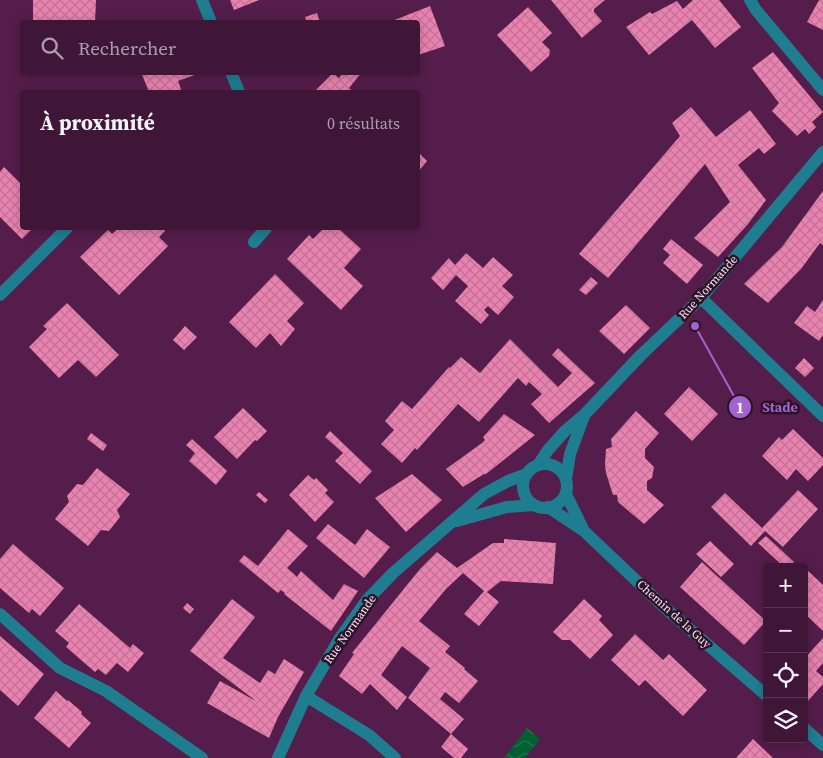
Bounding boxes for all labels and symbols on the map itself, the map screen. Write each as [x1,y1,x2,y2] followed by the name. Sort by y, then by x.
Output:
[675,252,741,322] street label: Rue Normande
[727,393,808,422] callout: Stade
[736,397,744,418] text: 1
[762,397,798,417] text: Stade
[634,576,715,652] street label: Chemin de la Guy
[320,591,380,667] street label: Rue Normande

